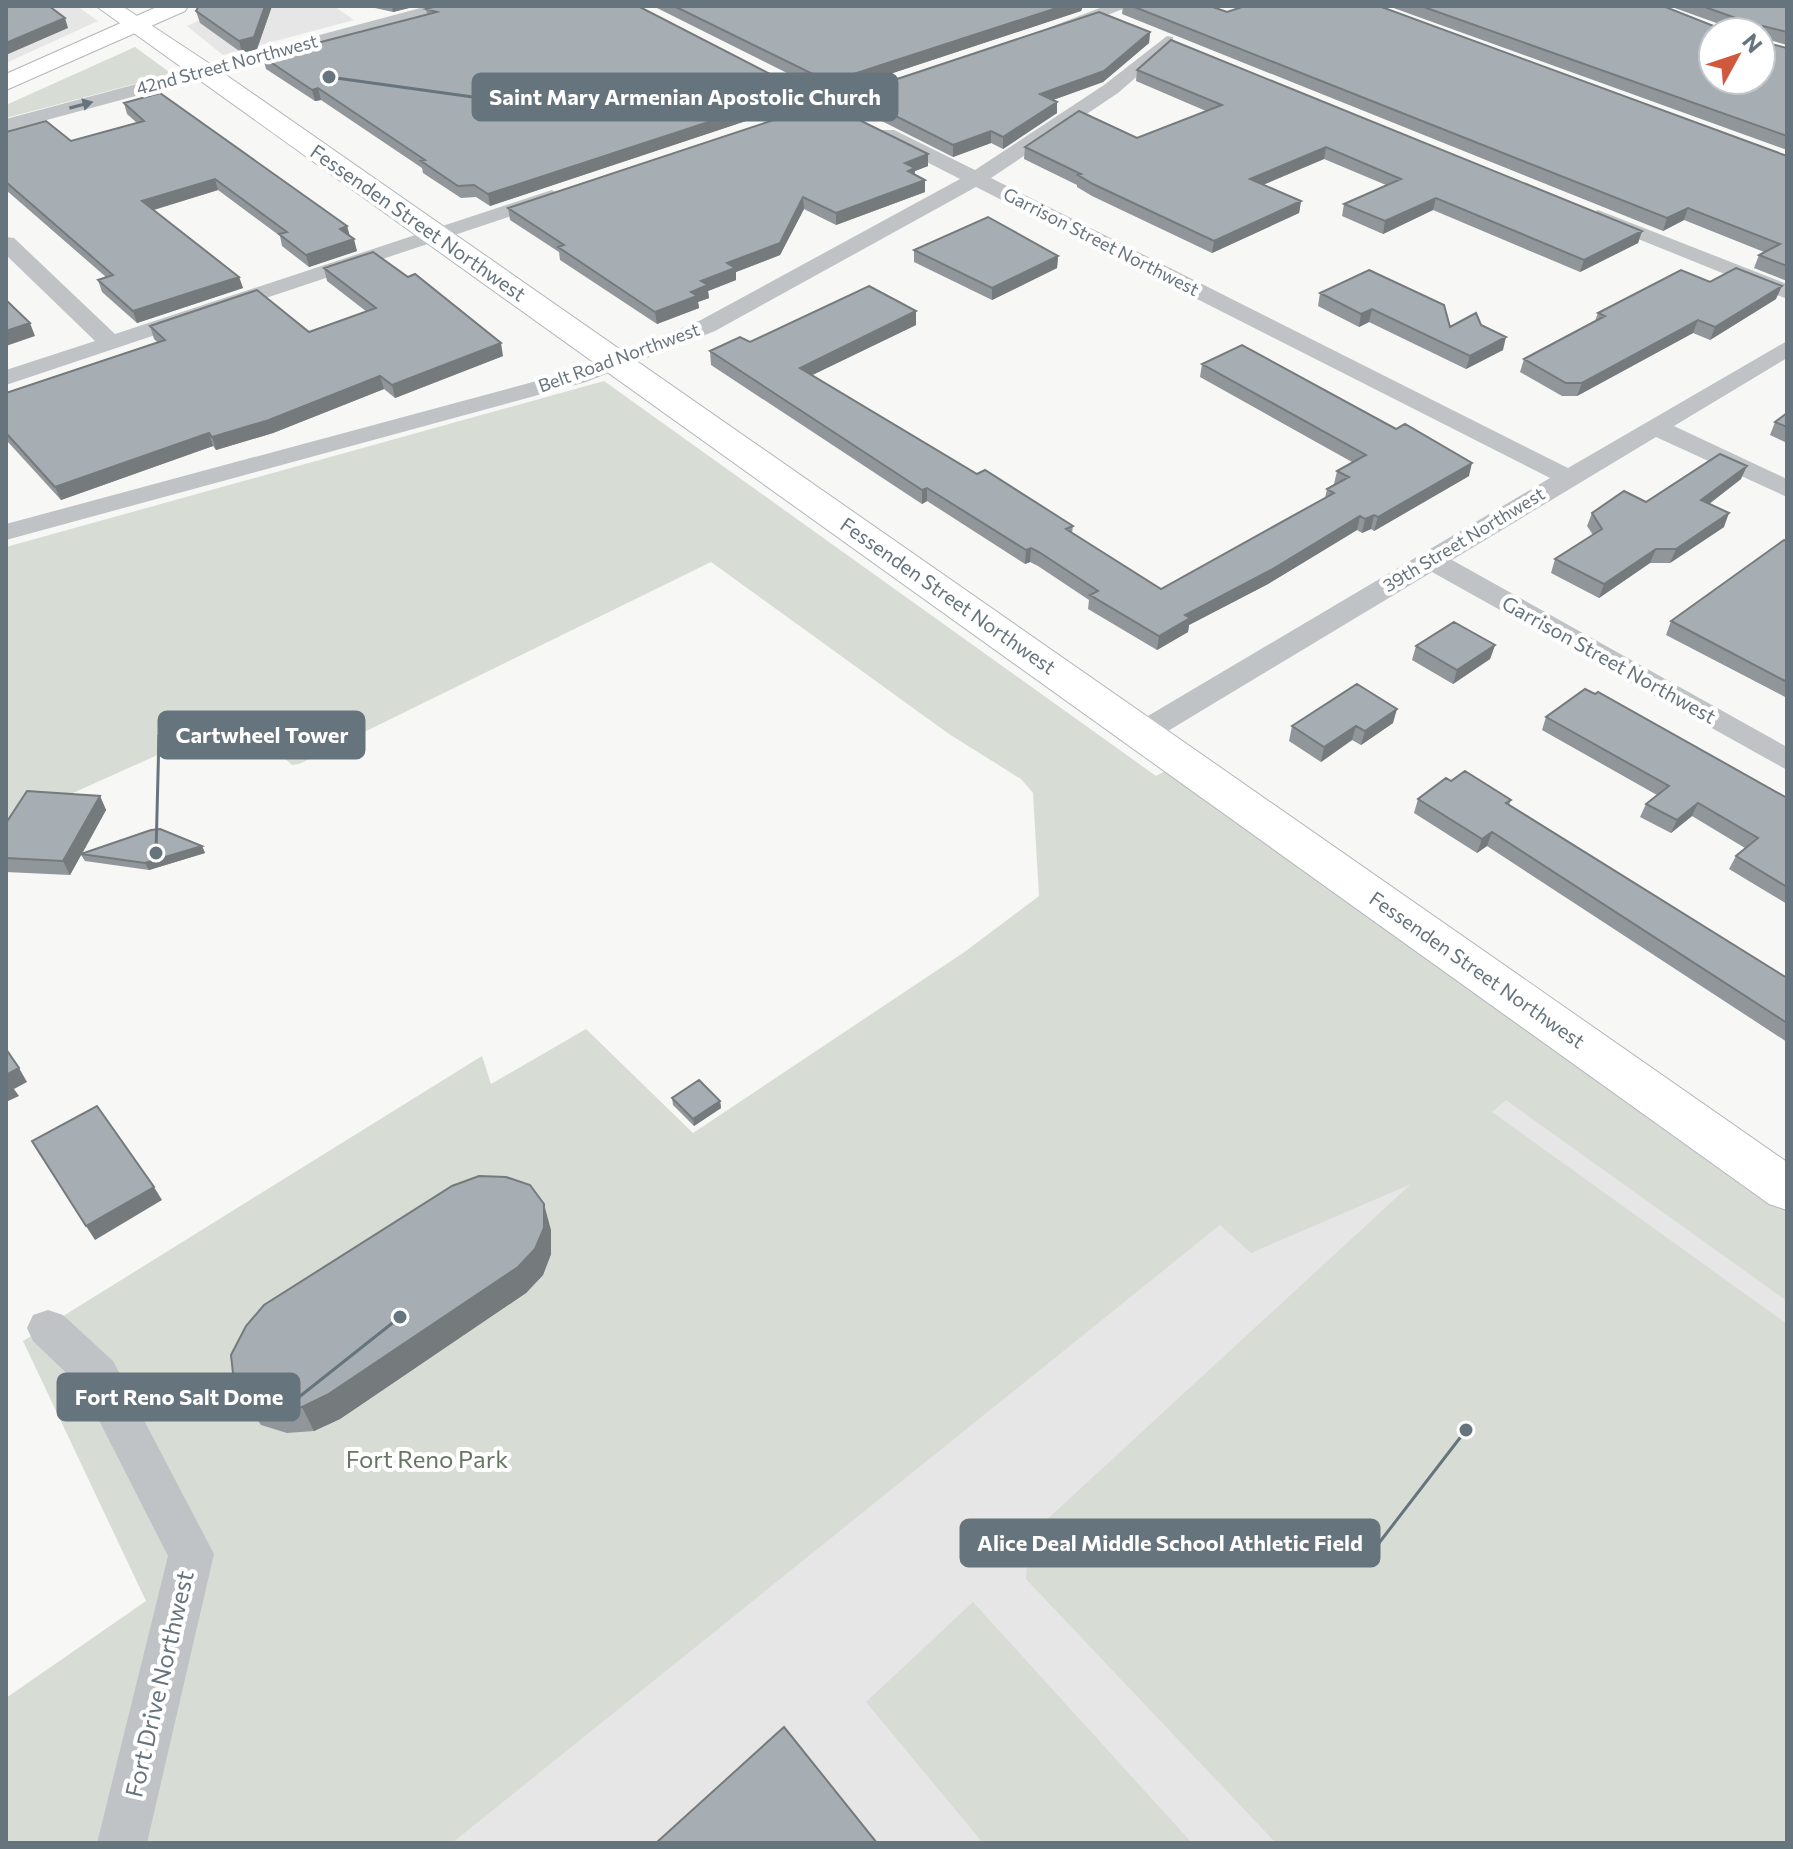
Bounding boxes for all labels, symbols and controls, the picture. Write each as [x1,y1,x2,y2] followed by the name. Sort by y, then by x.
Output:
[1697,16,1777,96] north arrow
[1737,28,1768,58] text: N
[134,29,320,99] street label: 42nd Street Northwest
[473,74,897,120] callout: Saint Mary Armenian Apostolic Church
[489,83,881,110] text: Saint Mary Armenian Apostolic Church
[69,98,94,110] one-way arrow
[306,139,531,306] street label: Fessenden Street Northwest
[1000,182,1203,300] street label: Garrison Street Northwest
[535,318,702,396] street label: Belt Road Northwest
[1379,482,1548,596] street label: 39th Street Northwest
[836,512,1061,679] street label: Fessenden Street Northwest
[1498,590,1721,728] street label: Garrison Street Northwest
[159,712,364,758] callout: Cartwheel Tower
[175,721,349,748] text: Cartwheel Tower
[1365,886,1590,1053] street label: Fessenden Street Northwest
[58,1374,299,1420] callout: Fort Reno Salt Dome
[75,1383,283,1410] text: Fort Reno Salt Dome
[346,1444,508,1473] park label: Fort Reno Park
[961,1520,1379,1566] callout: Alice Deal Middle School Athletic Field
[977,1529,1363,1556] text: Alice Deal Middle School Athletic Field
[118,1567,199,1800] street label: Fort Drive Northwest

